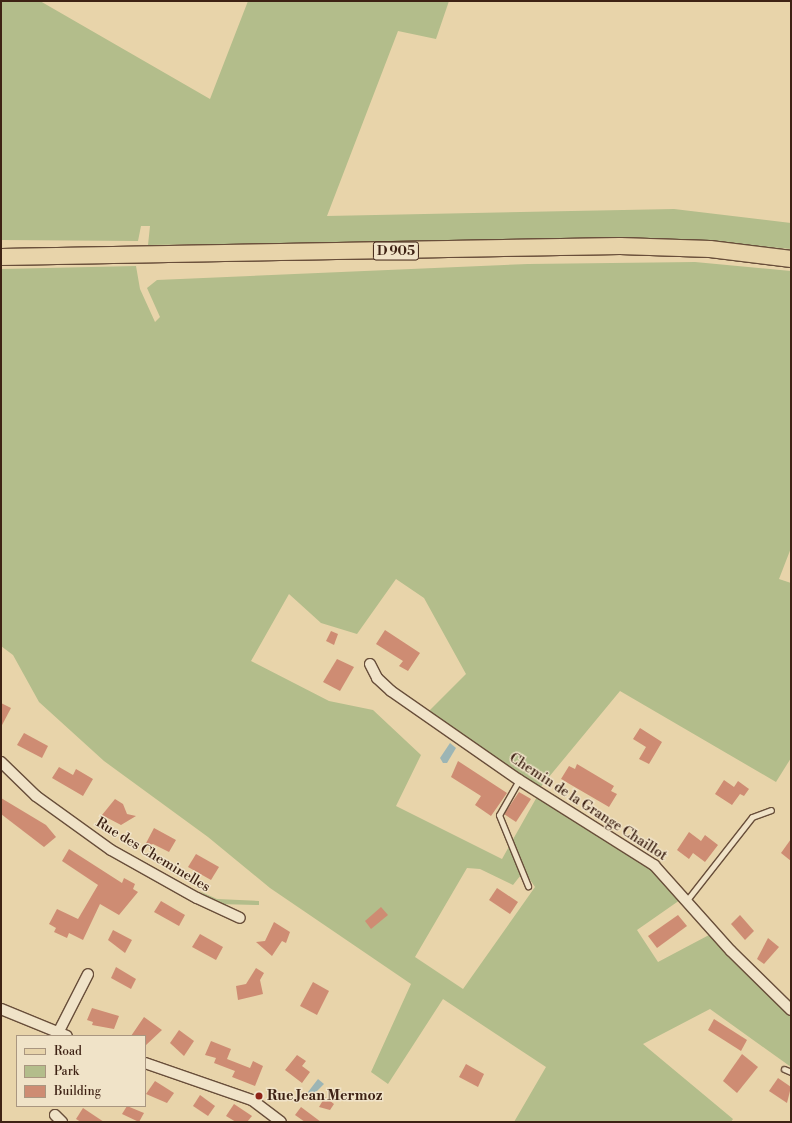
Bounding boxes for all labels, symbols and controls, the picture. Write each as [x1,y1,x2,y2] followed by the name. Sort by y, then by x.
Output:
[372,240,420,262] road number: D 905
[506,750,670,864] street label: Chemin de la Grange Chaillot
[93,814,213,896] street label: Rue des Cheminelles
[16,1035,146,1107] legend
[54,1044,82,1059] text: Road
[54,1064,79,1079] text: Park
[54,1084,101,1099] text: Building
[267,1088,382,1104] place label: Rue Jean Mermoz
[254,1091,264,1101] marker: Rue Jean Mermoz

